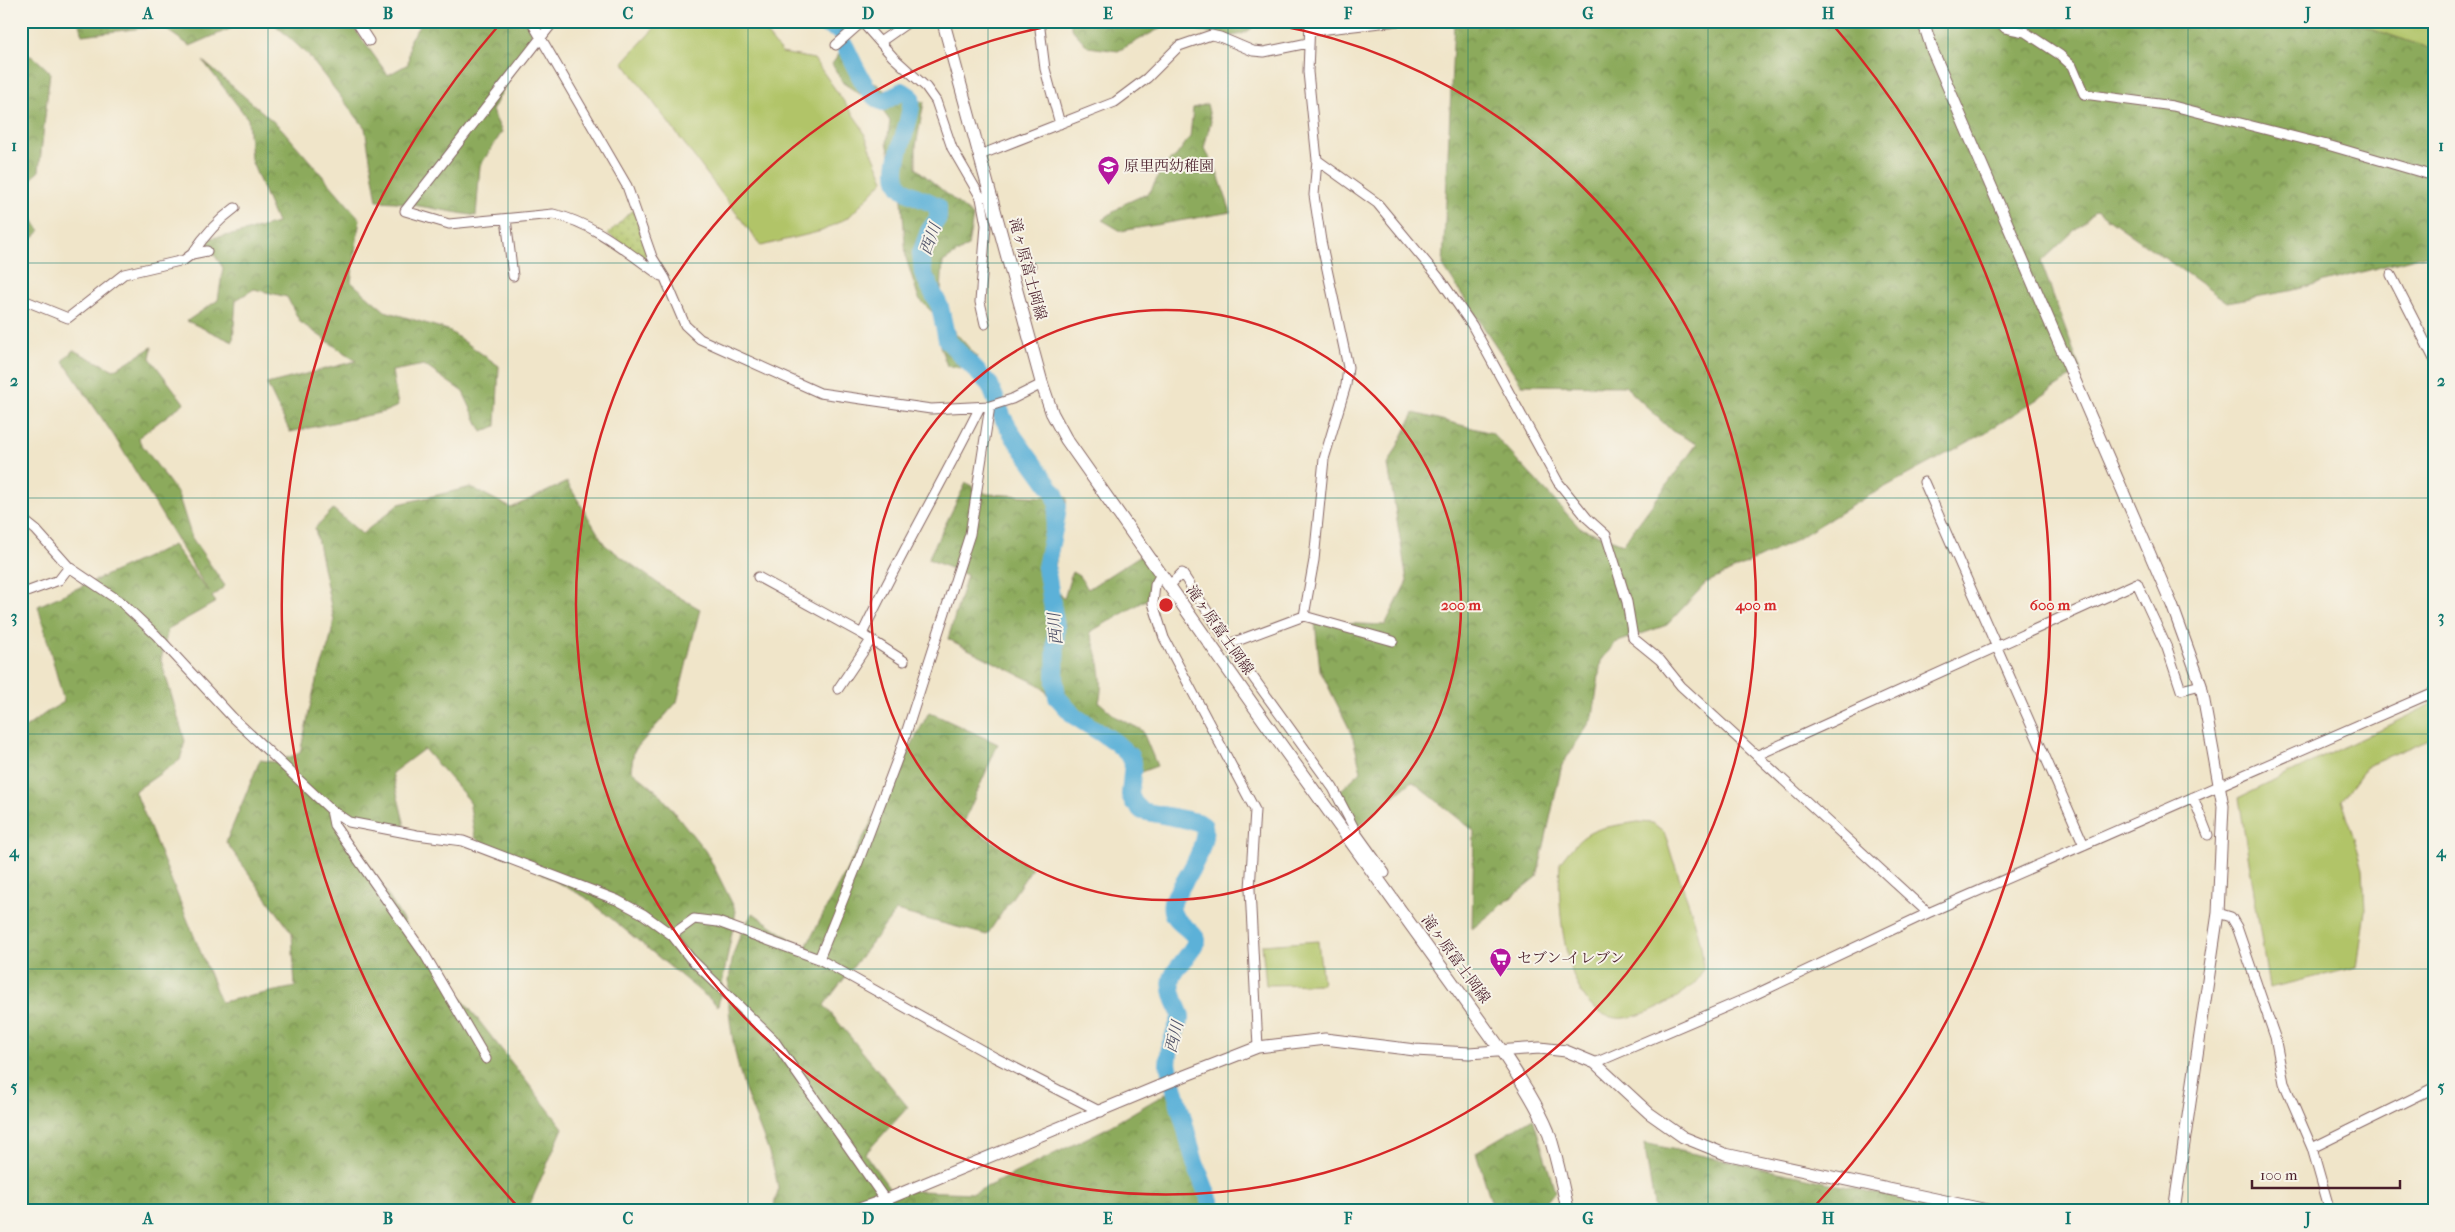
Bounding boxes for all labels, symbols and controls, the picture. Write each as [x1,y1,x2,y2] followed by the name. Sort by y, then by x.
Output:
[142,4,154,23] text: A
[383,4,393,23] text: B
[623,4,634,23] text: C
[862,4,874,23] text: D
[1103,4,1113,23] text: E
[1343,4,1353,23] text: F
[1582,4,1594,23] text: G
[1822,4,1835,23] text: H
[2065,4,2072,23] text: I
[2303,4,2311,24] text: J
[11,136,17,155] text: 1
[2438,136,2444,155] text: 1
[1096,154,1120,185] school or university icon: 原里西幼稚園
[1124,157,1214,175] place label: 原里西幼稚園
[1006,216,1050,322] street label: 滝ヶ原富士岡線
[916,219,945,257] water label: 西川
[10,371,18,390] text: 2
[2437,371,2445,390] text: 2
[1183,582,1257,678] street label: 滝ヶ原富士岡線
[1157,596,1175,614] centre of rings
[1441,596,1481,614] text: 200 m
[1734,596,1777,614] text: 400 m
[2030,596,2071,614] text: 600 m
[11,607,17,627] text: 3
[2438,607,2444,627] text: 3
[1044,610,1066,646] water label: 西川
[8,842,20,862] text: 4
[2435,842,2447,862] text: 4
[1418,911,1494,1007] street label: 滝ヶ原富士岡線
[1489,946,1513,977] supermarket icon: セブン-イレブン
[1517,949,1625,967] place label: セブン-イレブン
[1161,1017,1188,1055] water label: 西川
[11,1077,18,1096] text: 5
[2438,1077,2445,1096] text: 5
[2252,1157,2400,1189] scale bar
[2260,1166,2298,1184] text: 100 m
[142,1209,154,1228] text: A
[383,1209,393,1228] text: B
[623,1209,634,1228] text: C
[862,1209,874,1228] text: D
[1103,1209,1113,1228] text: E
[1343,1209,1353,1228] text: F
[1582,1209,1594,1228] text: G
[1822,1209,1835,1228] text: H
[2065,1209,2072,1228] text: I
[2303,1209,2311,1229] text: J

